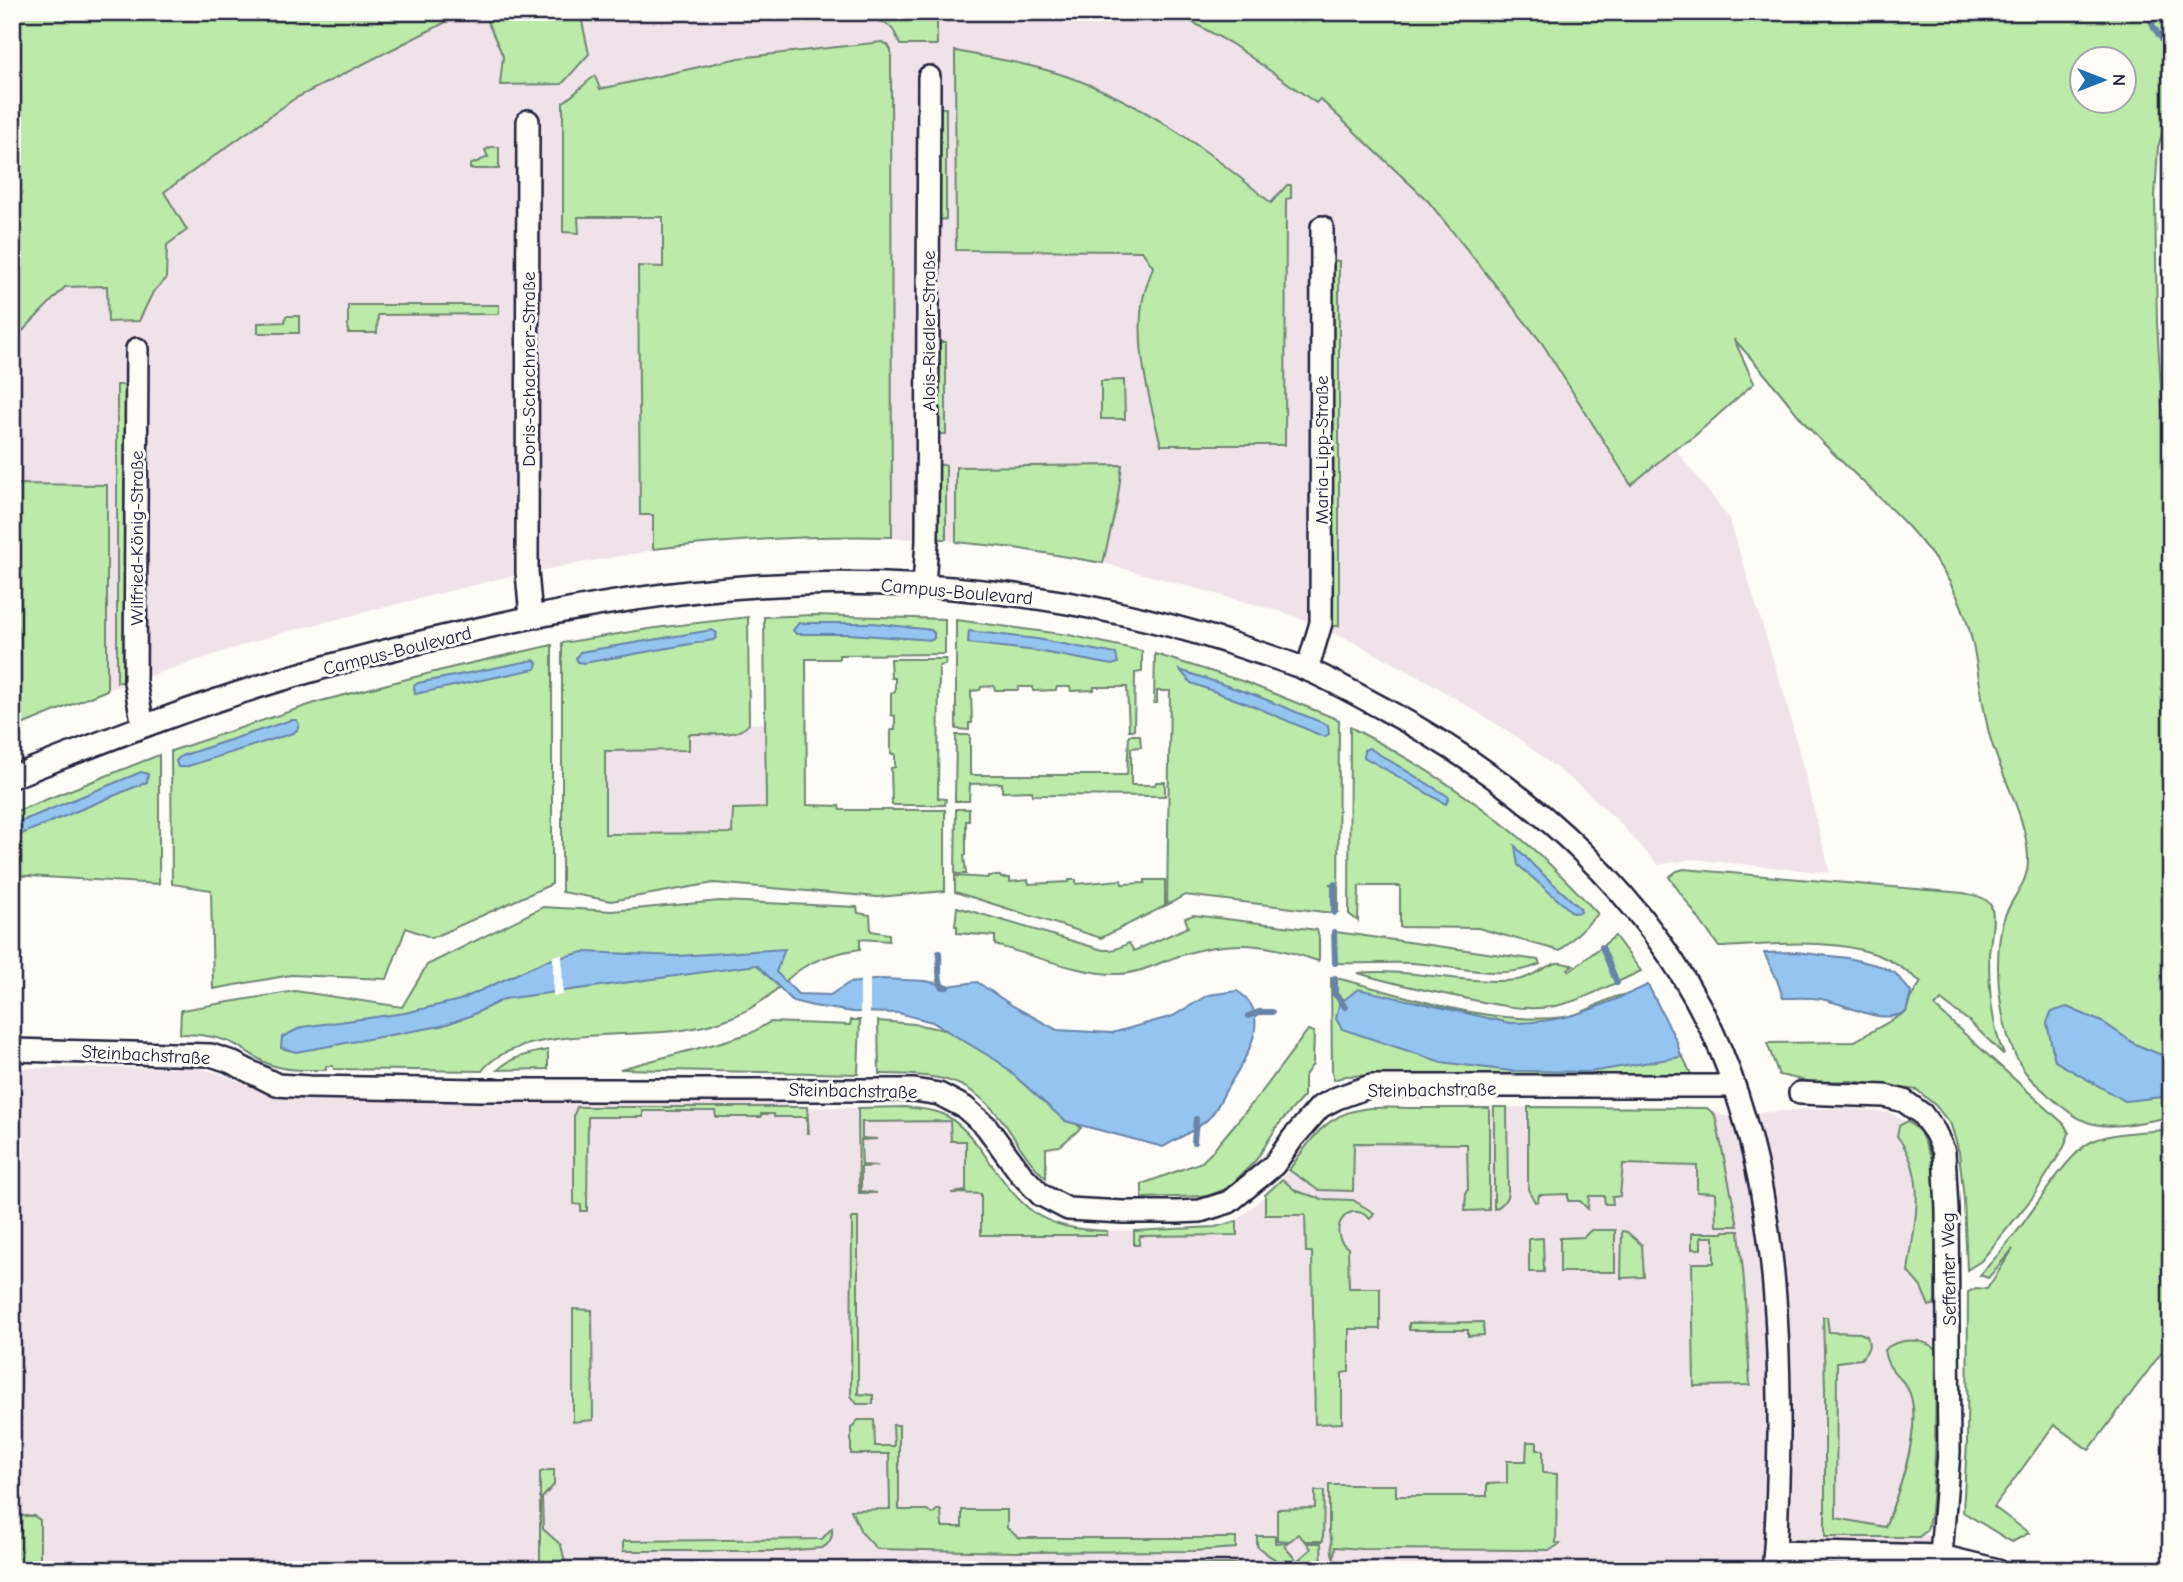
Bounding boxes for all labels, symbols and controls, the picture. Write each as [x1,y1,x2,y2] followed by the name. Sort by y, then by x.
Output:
[2068,46,2138,116] north arrow
[2108,74,2130,86] text: N
[918,251,940,411] street label: Alois-Riedler-Straße
[518,271,540,467] street label: Doris-Schachner-Straße
[1311,375,1333,525] street label: Maria-Lipp-Straße
[126,451,148,625] street label: Wilfried-König-Straße
[880,574,1034,610] street label: Campus-Boulevard
[321,622,474,680] street label: Campus-Boulevard
[81,1041,211,1069] street label: Steinbachstraße
[1367,1078,1497,1102] street label: Steinbachstraße
[788,1079,918,1103] street label: Steinbachstraße
[1937,1212,1961,1326] street label: Seffenter Weg

